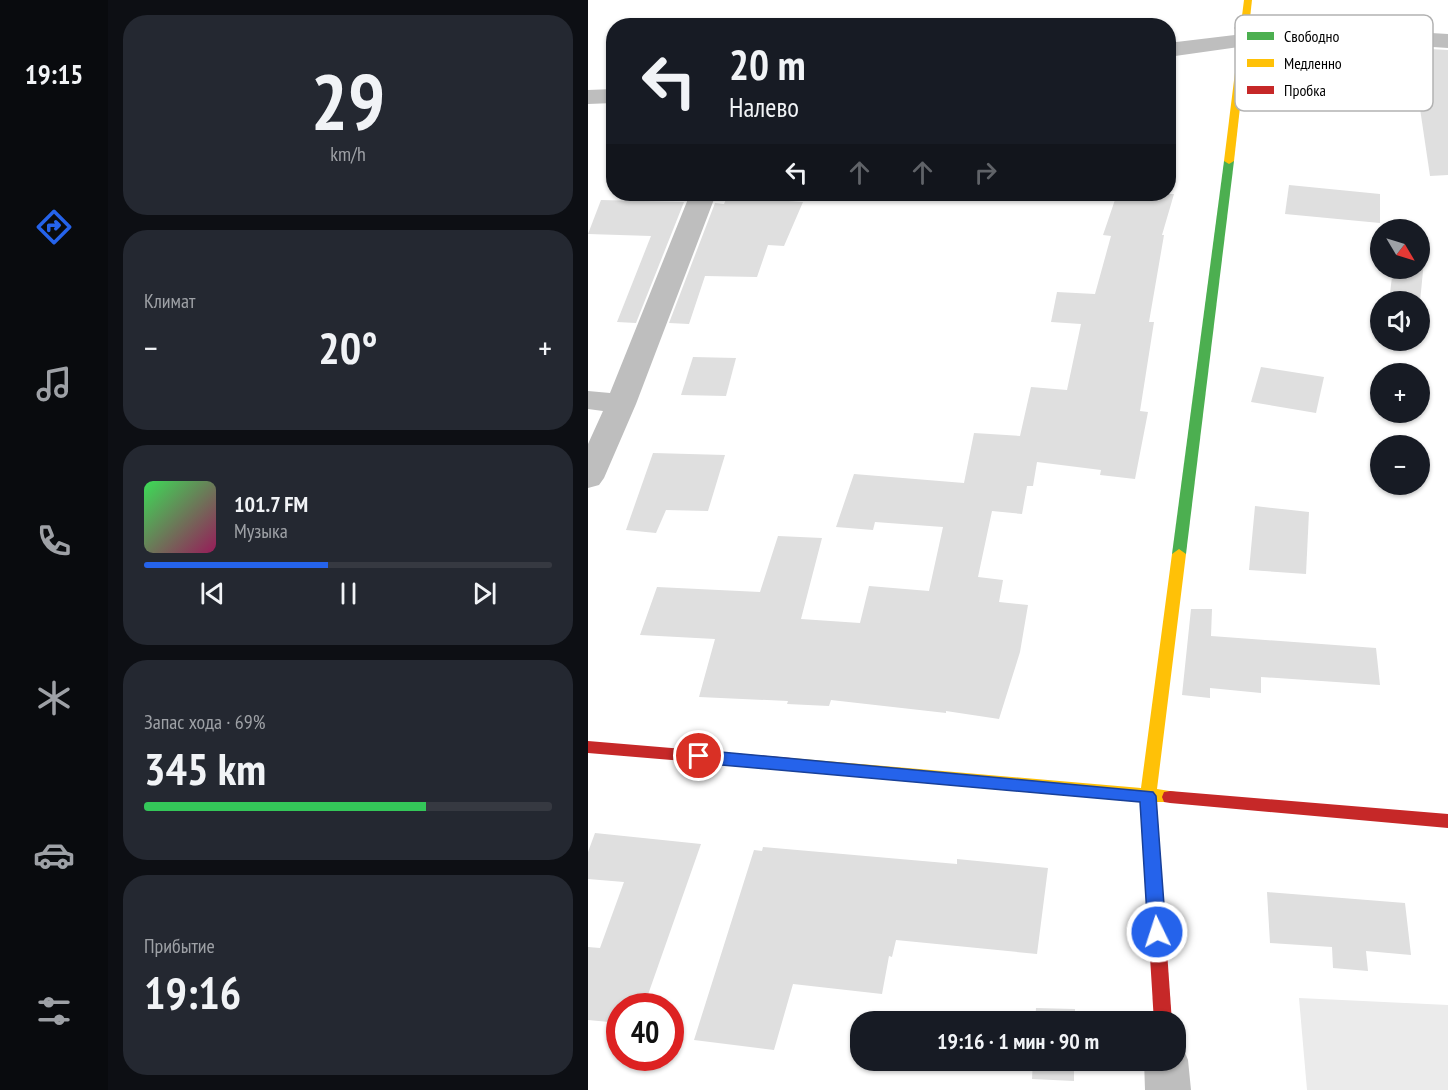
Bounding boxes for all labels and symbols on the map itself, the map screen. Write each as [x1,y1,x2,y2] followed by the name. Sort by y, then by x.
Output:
[1235,15,1433,111] legend
[1284,26,1339,46] text: Свободно
[1284,53,1342,73] text: Медленно
[1284,80,1326,100] text: Пробка
[1370,219,1430,279] north arrow
[673,730,724,781] pin
[1125,900,1189,964] position arrow
[606,993,684,1071] speed limit sign: 40

